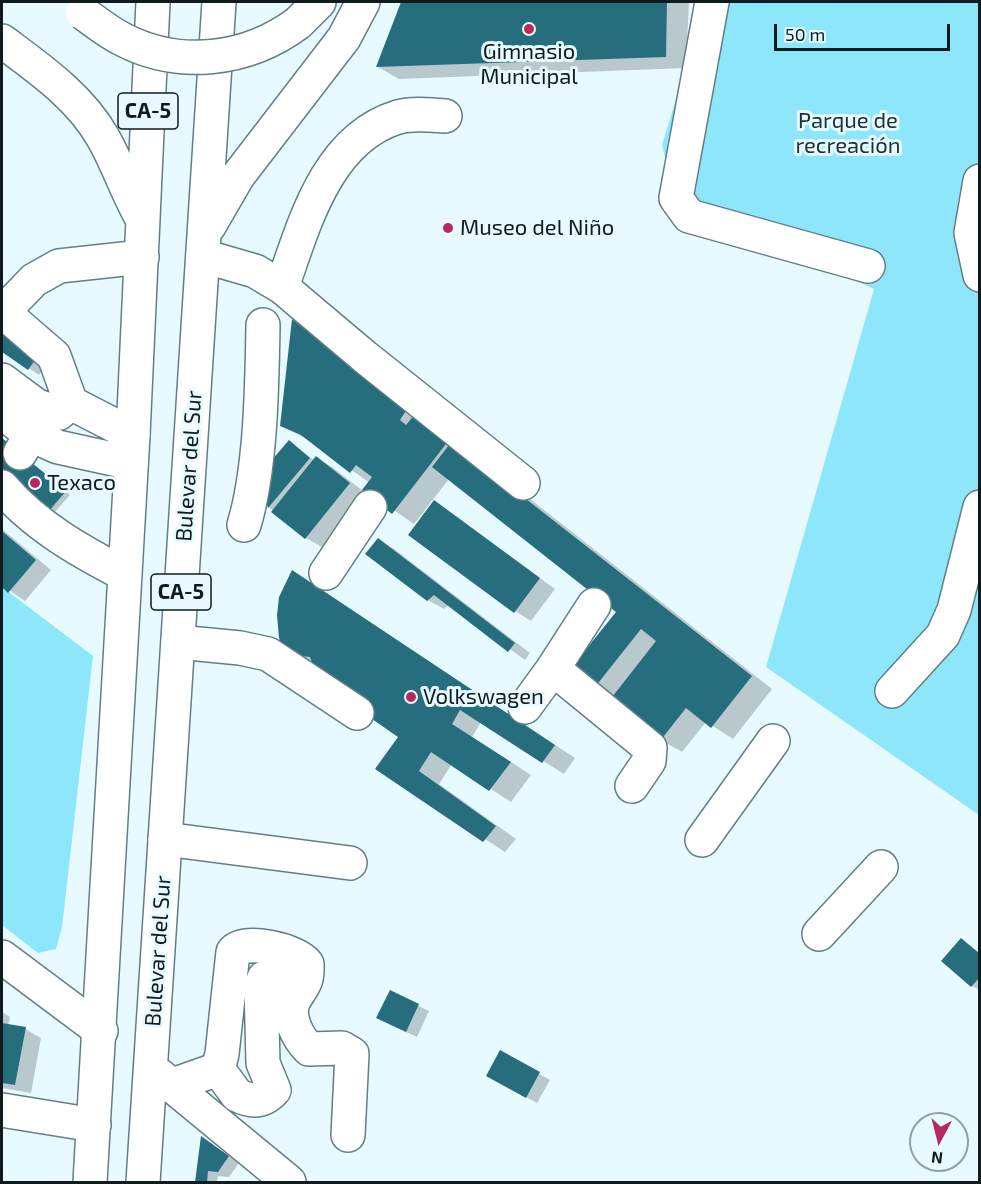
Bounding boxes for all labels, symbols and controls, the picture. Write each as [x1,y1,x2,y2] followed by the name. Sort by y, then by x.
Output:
[777,12,952,50] scale bar
[522,22,536,36] marker: Gimnasio Municipal
[785,23,825,45] text: 50 m
[480,39,578,90] place label: Gimnasio Municipal
[118,93,178,129] road number: CA-5
[795,108,901,160] park label: Parque de recreación
[460,215,614,241] place label: Museo del Niño
[441,221,455,235] marker: Museo del Niño
[171,390,207,542] street label: Bulevar del Sur
[47,470,116,496] place label: Texaco
[28,476,42,490] marker: Texaco
[151,574,211,610] road number: CA-5
[423,684,544,710] place label: Volkswagen
[404,690,418,704] marker: Volkswagen
[140,875,176,1027] street label: Bulevar del Sur
[909,1112,969,1172] north arrow
[930,1148,944,1169] text: N

